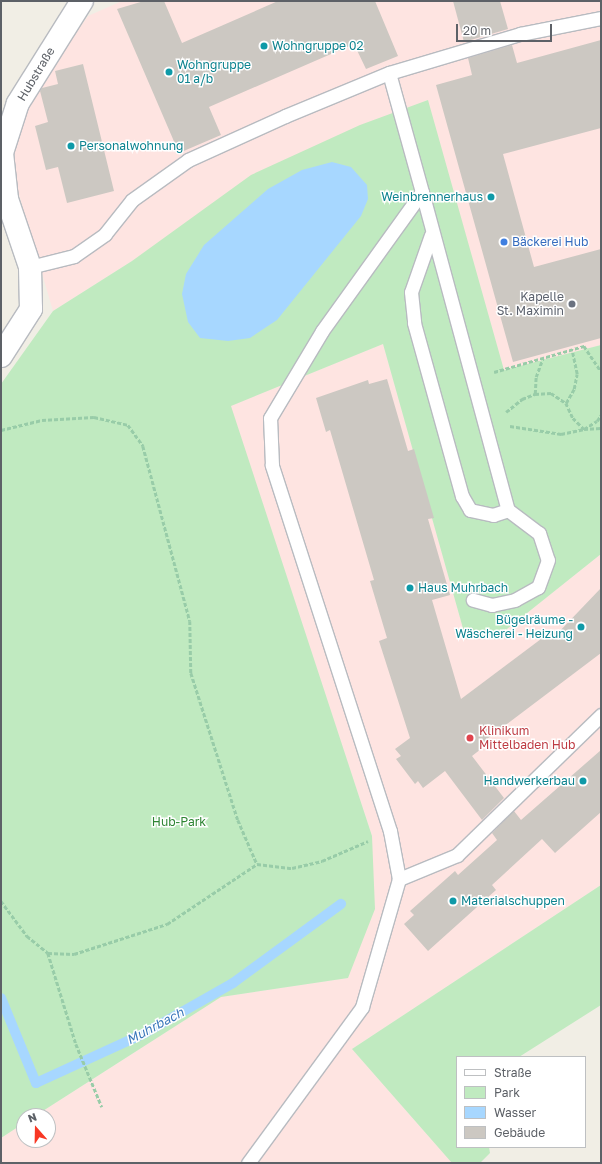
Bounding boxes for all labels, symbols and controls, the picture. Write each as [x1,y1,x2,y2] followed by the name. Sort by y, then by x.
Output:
[458,16,554,42] scale bar
[463,23,491,38] text: 20 m
[272,39,363,53] place label: Wohngruppe 02
[259,41,269,51] marker: Wohngruppe 02
[14,44,58,104] street label: Hubstraße
[177,58,251,86] place label: Wohngruppe 01 a/b
[164,67,174,77] marker: Wohngruppe 01 a/b
[79,139,183,153] place label: Personalwohnung
[66,141,76,151] marker: Personalwohnung
[381,190,483,204] place label: Weinbrennerhaus
[486,192,496,202] marker: Weinbrennerhaus
[512,235,588,249] place label: Bäckerei Hub
[499,237,509,247] marker: Bäckerei Hub
[497,290,564,318] place label: Kapelle St. Maximin
[567,299,577,309] marker: Kapelle St. Maximin
[418,581,508,595] place label: Haus Muhrbach
[405,583,415,593] marker: Haus Muhrbach
[455,613,573,641] place label: Bügelräume - Wäscherei - Heizung
[576,622,586,632] marker: Bügelräume - Wäscherei - Heizung
[479,724,575,752] place label: Klinikum Mittelbaden Hub
[464,732,476,744] marker: Klinikum Mittelbaden Hub
[484,774,575,788] place label: Handwerkerbau
[578,776,588,786] marker: Handwerkerbau
[152,815,206,829] park label: Hub-Park
[461,894,565,908] place label: Materialschuppen
[448,896,458,906] marker: Materialschuppen
[124,1004,186,1048] water label: Muhrbach
[456,1056,586,1148] legend
[494,1065,532,1080] text: Straße
[494,1085,520,1100] text: Park
[494,1105,536,1120] text: Wasser
[16,1108,56,1148] north arrow
[26,1110,38,1125] text: N
[494,1125,545,1140] text: Gebäude

